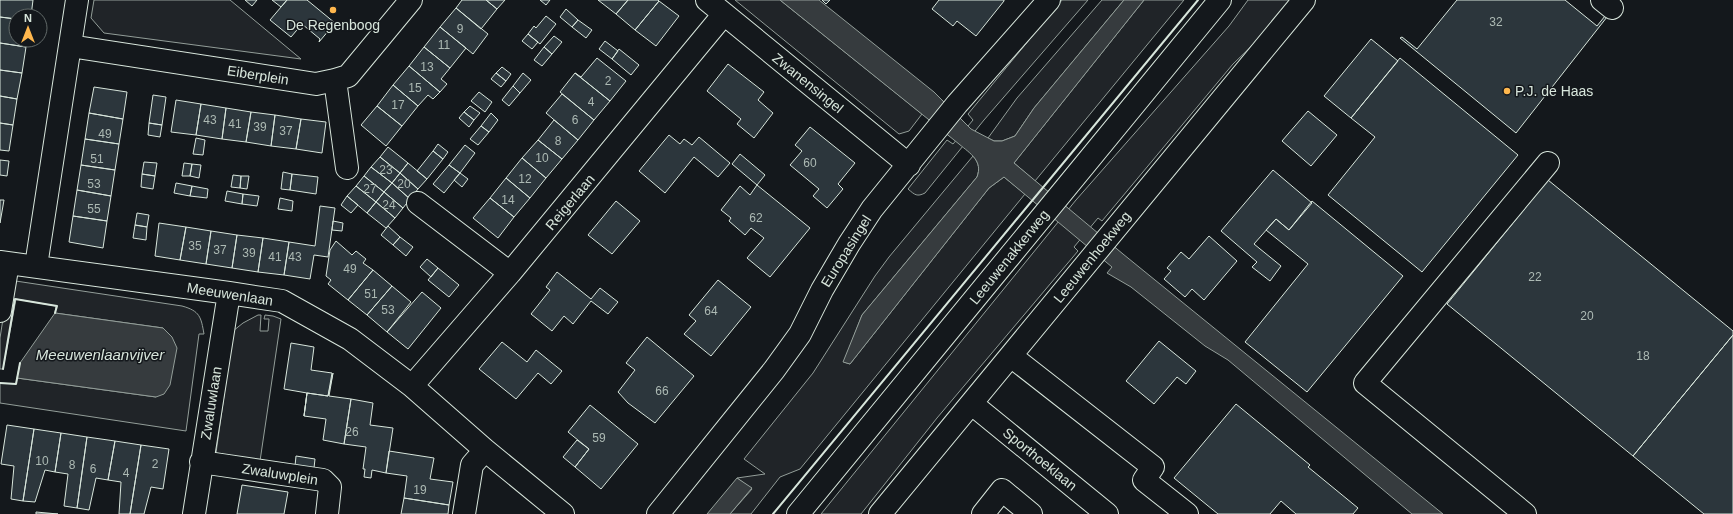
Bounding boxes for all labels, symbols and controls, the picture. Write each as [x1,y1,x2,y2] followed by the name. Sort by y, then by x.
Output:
[328,5,338,15] marker: De Regenboog
[8,8,48,48] north arrow
[24,12,32,24] text: N
[1489,15,1503,29] house number: 32
[286,17,380,33] place label: De Regenboog
[457,22,464,36] house number: 9
[438,38,451,52] house number: 11
[769,50,847,116] street label: Zwanensingel
[420,60,434,74] house number: 13
[226,62,290,88] street label: Eiberplein
[605,74,612,88] house number: 2
[408,81,422,95] house number: 15
[1515,83,1593,99] place label: P.J. de Haas
[1502,86,1512,96] marker: P.J. de Haas
[588,95,595,109] house number: 4
[391,98,405,112] house number: 17
[203,113,217,127] house number: 43
[572,113,579,127] house number: 6
[228,117,242,131] house number: 41
[253,120,267,134] house number: 39
[279,124,293,138] house number: 37
[98,127,112,141] house number: 49
[555,134,562,148] house number: 8
[535,151,549,165] house number: 10
[90,152,104,166] house number: 51
[803,156,817,170] house number: 60
[379,163,393,177] house number: 23
[542,171,598,233] street label: Reigerlaan
[518,172,532,186] house number: 12
[87,177,101,191] house number: 53
[397,177,411,191] house number: 20
[363,182,377,196] house number: 27
[501,193,515,207] house number: 14
[382,198,396,212] house number: 24
[87,202,101,216] house number: 55
[966,207,1052,307] street label: Leeuwenakkerweg
[1050,208,1134,306] street label: Leeuwenhoekweg
[749,211,763,225] house number: 62
[818,212,874,290] street label: Europasingel
[188,239,202,253] house number: 35
[213,243,227,257] house number: 37
[242,246,256,260] house number: 39
[268,250,282,264] house number: 41
[288,250,302,264] house number: 43
[343,262,357,276] house number: 49
[1528,270,1542,284] house number: 22
[186,279,274,309] street label: Meeuwenlaan
[364,287,378,301] house number: 51
[381,303,395,317] house number: 53
[704,304,718,318] house number: 64
[1580,309,1594,323] house number: 20
[36,346,165,363] water label: Meeuwenlaanvijver
[1636,349,1650,363] house number: 18
[197,365,225,441] street label: Zwaluwlaan
[655,384,669,398] house number: 66
[1000,424,1080,494] street label: Sporthoeklaan
[345,425,359,439] house number: 26
[592,431,606,445] house number: 59
[35,454,49,468] house number: 10
[152,457,159,471] house number: 2
[69,458,76,472] house number: 8
[241,460,319,488] street label: Zwaluwplein
[90,462,97,476] house number: 6
[123,466,130,480] house number: 4
[413,483,427,497] house number: 19

